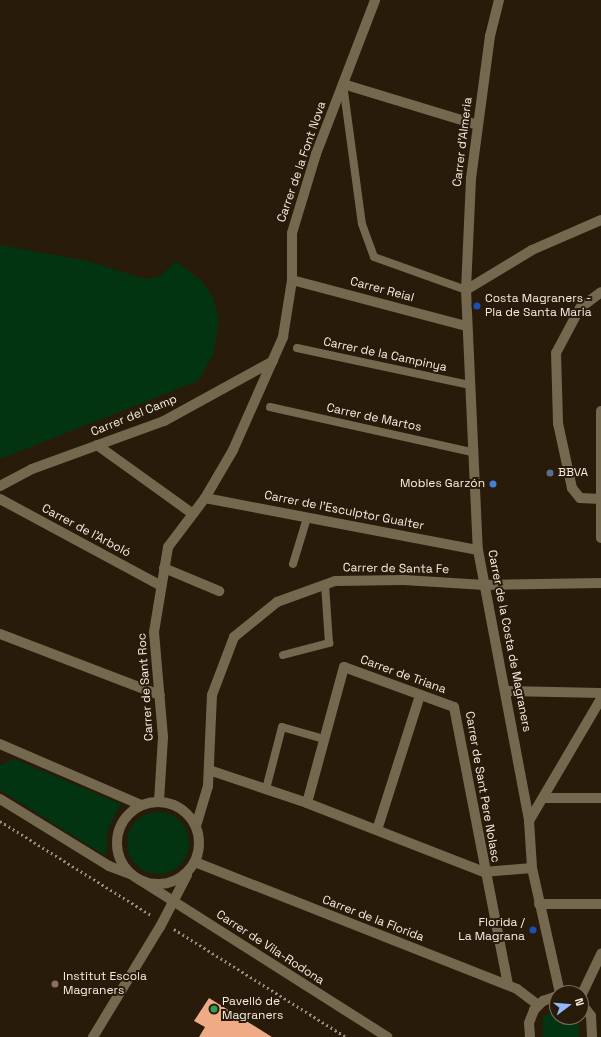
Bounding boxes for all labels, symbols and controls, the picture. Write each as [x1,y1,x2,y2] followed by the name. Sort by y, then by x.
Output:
[450,96,476,188] street label: Carrer d'Almeria
[275,100,329,224] street label: Carrer de la Font Nova
[348,275,416,305] street label: Carrer Reial
[485,292,592,320] place label: Costa Magraners - Pla de Santa Maria
[472,301,482,311] marker: Costa Magraners - Pla de Santa Maria
[322,335,448,375] street label: Carrer de la Campinya
[89,392,179,440] street label: Carrer del Camp
[325,401,423,435] street label: Carrer de Martos
[558,466,588,480] place label: BBVA
[545,468,555,478] marker: BBVA
[400,477,485,491] place label: Mobles Garzón
[488,479,498,489] marker: Mobles Garzón
[263,488,425,534] street label: Carrer de l'Esculptor Gualter
[39,502,133,560] street label: Carrer de l'Arboló
[484,549,534,733] street label: Carrer de la Costa de Magraners
[343,561,449,577] street label: Carrer de Santa Fe
[135,632,157,742] street label: Carrer de Sant Roc
[358,653,448,697] street label: Carrer de Triana
[462,710,502,864] street label: Carrer de Sant Pere Nolasc
[320,893,426,945] street label: Carrer de la Florida
[213,908,327,988] street label: Carrer de Vila-Rodona
[458,916,525,944] place label: Florida / La Magrana
[528,925,538,935] marker: Florida / La Magrana
[63,970,147,998] place label: Institut Escola Magraners
[50,979,60,989] marker: Institut Escola Magraners
[549,985,589,1025] north arrow
[222,995,283,1023] place label: Pavelló de Magraners
[572,996,587,1007] text: N
[209,1004,219,1014] marker: Pavelló de Magraners

